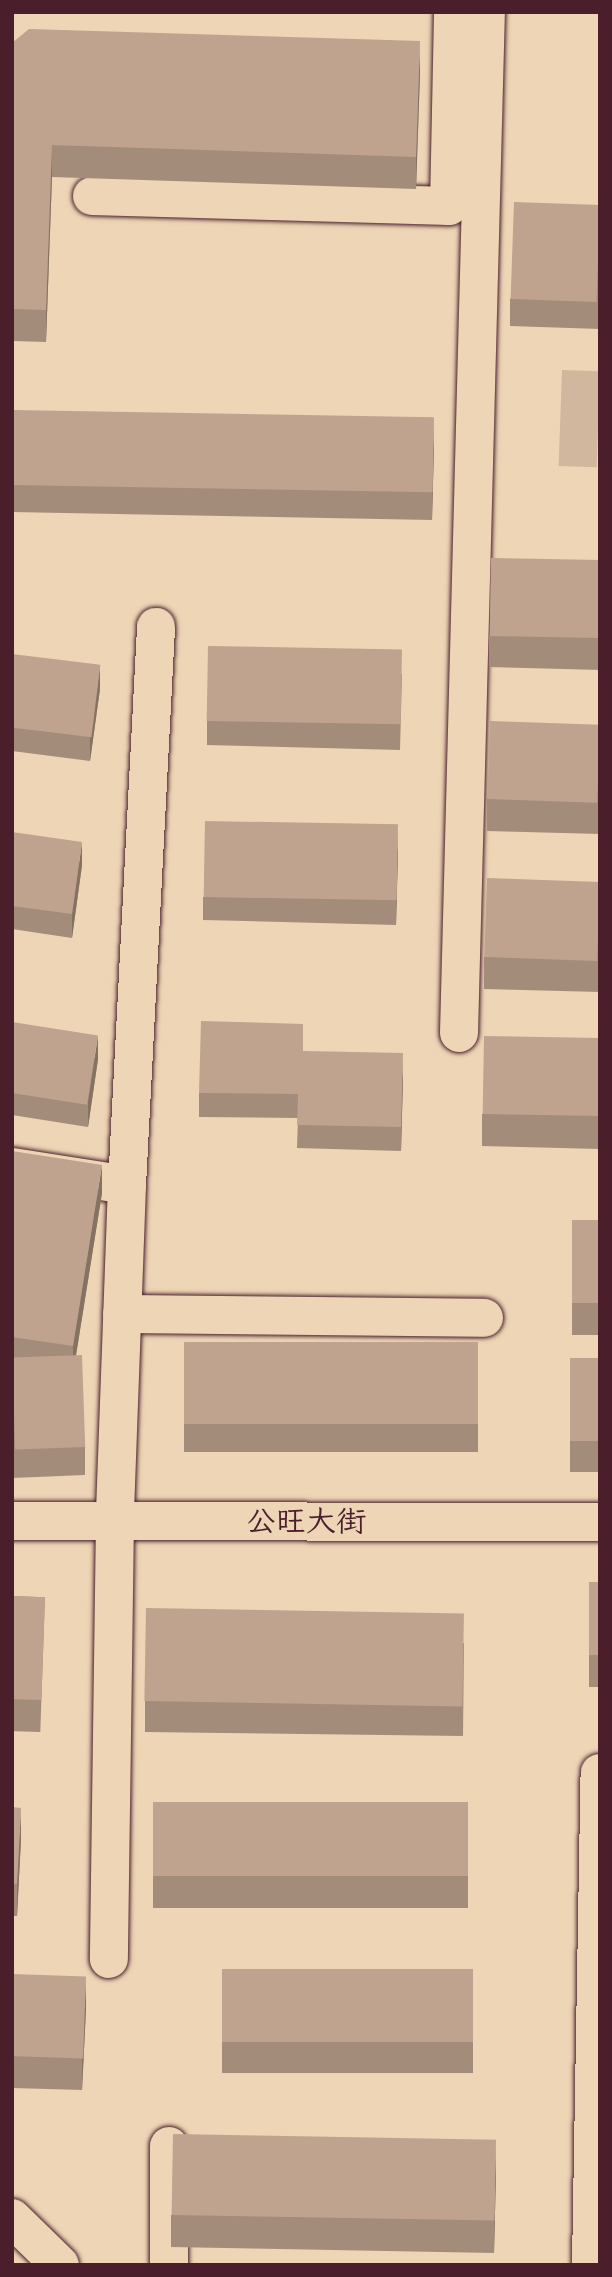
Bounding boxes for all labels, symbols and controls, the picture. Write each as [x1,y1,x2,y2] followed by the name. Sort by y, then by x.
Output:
[246,1503,366,1539] street label: 公旺大街

